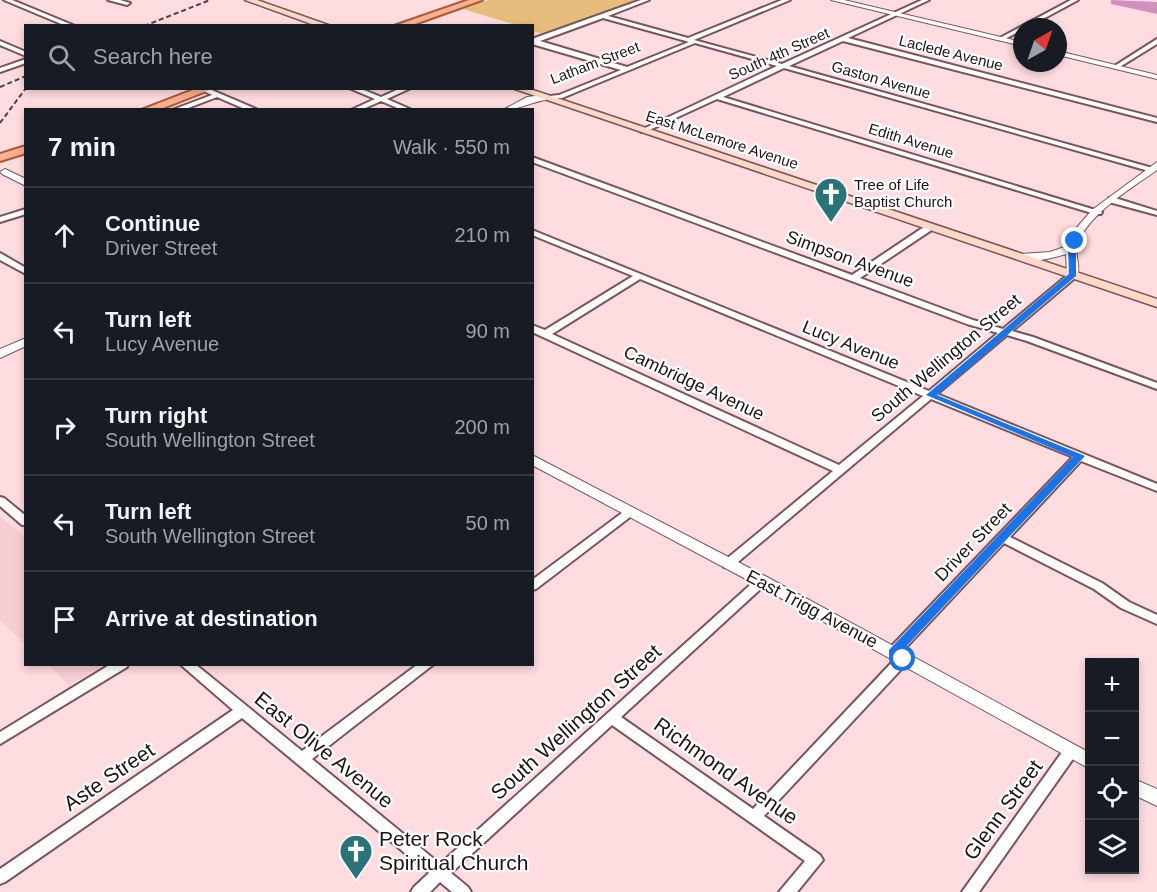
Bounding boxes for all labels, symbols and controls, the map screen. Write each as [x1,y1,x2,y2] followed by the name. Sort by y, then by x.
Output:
[1013,18,1067,72] north arrow
[726,23,833,83] street label: South 4th Street
[24,24,534,90] search box
[897,31,1005,74] street label: Laclede Avenue
[548,37,643,87] street label: Latham Street
[45,41,78,74] icon: search
[93,44,213,69] text: Search here
[830,57,933,102] street label: Gaston Avenue
[644,107,800,172] street label: East McLemore Avenue
[867,120,956,162] street label: Edith Avenue
[48,132,116,162] text: 7 min
[393,136,510,158] text: Walk · 550 m
[813,176,849,223] church icon: Tree of Life Baptist Church
[854,176,952,210] place label: Tree of Life Baptist Church
[105,211,200,236] text: Continue
[48,219,81,252] icon: ahead
[454,224,510,246] text: 210 m
[783,227,917,291] street label: Simpson Avenue
[1061,227,1087,253] route end
[105,237,217,259] text: Driver Street
[867,290,1025,426] street label: South Wellington Street
[105,307,191,332] text: Turn left
[48,315,81,348] icon: left
[800,316,902,374] street label: Lucy Avenue
[466,320,510,342] text: 90 m
[105,333,219,355] text: Lucy Avenue
[621,342,767,424] street label: Cambridge Avenue
[105,403,207,428] text: Turn right
[48,411,81,444] icon: right
[454,416,510,438] text: 200 m
[105,429,315,451] text: South Wellington Street
[105,499,191,524] text: Turn left
[931,499,1015,585] street label: Driver Street
[48,507,81,540] icon: left
[466,512,510,534] text: 50 m
[105,525,315,547] text: South Wellington Street
[743,566,881,652] street label: East Trigg Avenue
[48,603,81,636] icon: arrive
[105,606,318,631] text: Arrive at destination
[486,639,665,804] street label: South Wellington Street
[889,645,915,671] route start
[1085,658,1139,874] map controls
[1085,658,1139,712] button: +
[251,687,398,812] street label: East Olive Avenue
[650,712,803,829] street label: Richmond Avenue
[1085,712,1139,766] button: −
[59,738,158,815] street label: Aste Street
[959,755,1047,864] street label: Glenn Street
[1085,766,1139,820] button: locate
[1085,820,1139,874] button: layers
[379,827,528,874] place label: Peter Rock Spiritual Church
[338,833,374,880] church icon: Peter Rock Spiritual Church

